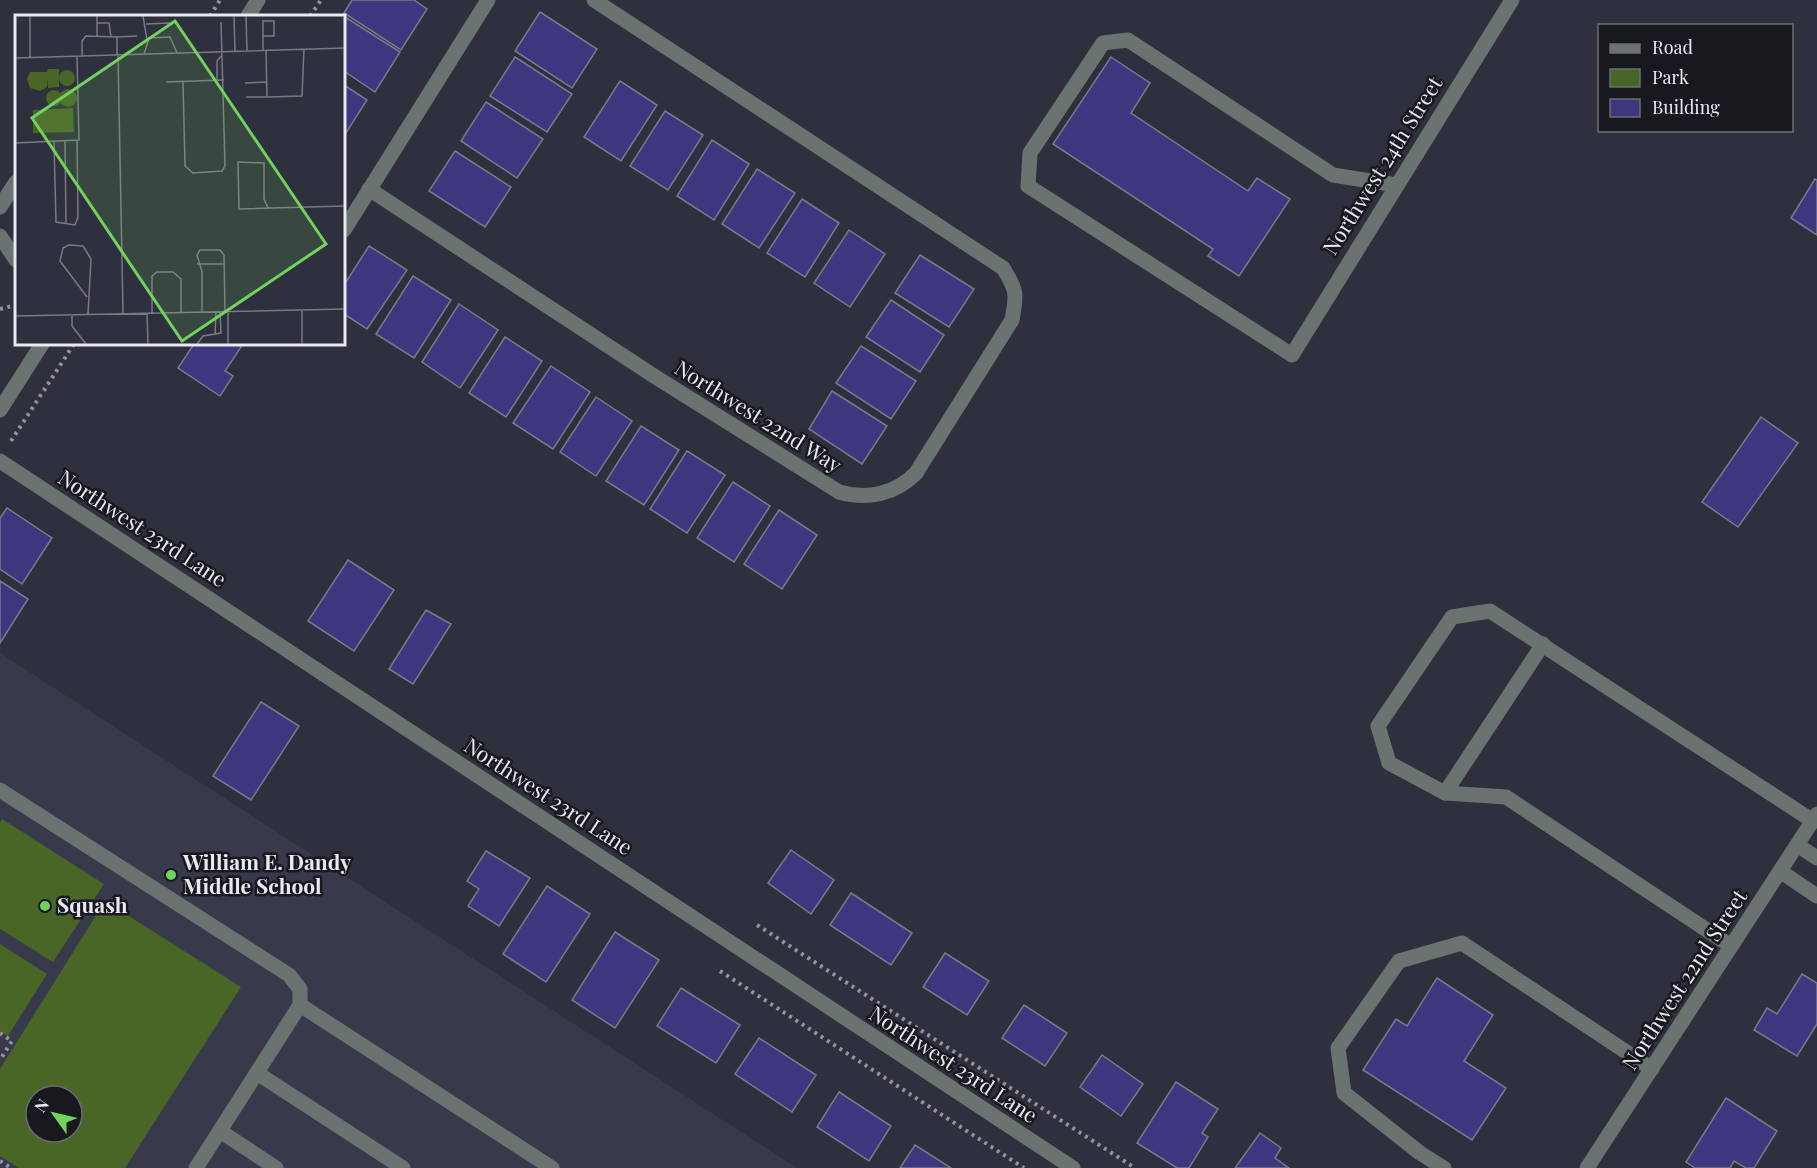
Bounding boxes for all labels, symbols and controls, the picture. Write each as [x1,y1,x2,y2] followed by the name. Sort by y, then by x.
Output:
[15,15,345,345] inset map
[1598,24,1793,132] legend
[1652,35,1693,59] text: Road
[1652,65,1689,89] text: Park
[1315,70,1448,259] street label: Northwest 24th Street
[1652,95,1720,119] text: Building
[670,353,848,478] street label: Northwest 22nd Way
[54,462,233,592] street label: Northwest 23rd Lane
[460,730,639,860] street label: Northwest 23rd Lane
[182,847,351,899] place label: William E. Dandy Middle School
[164,868,178,882] marker: William E. Dandy Middle School
[1614,883,1752,1074] street label: Northwest 22nd Street
[57,890,128,918] place label: Squash
[38,899,52,913] marker: Squash
[865,998,1044,1128] street label: Northwest 23rd Lane
[24,1084,84,1144] north arrow
[29,1094,53,1116] text: N

